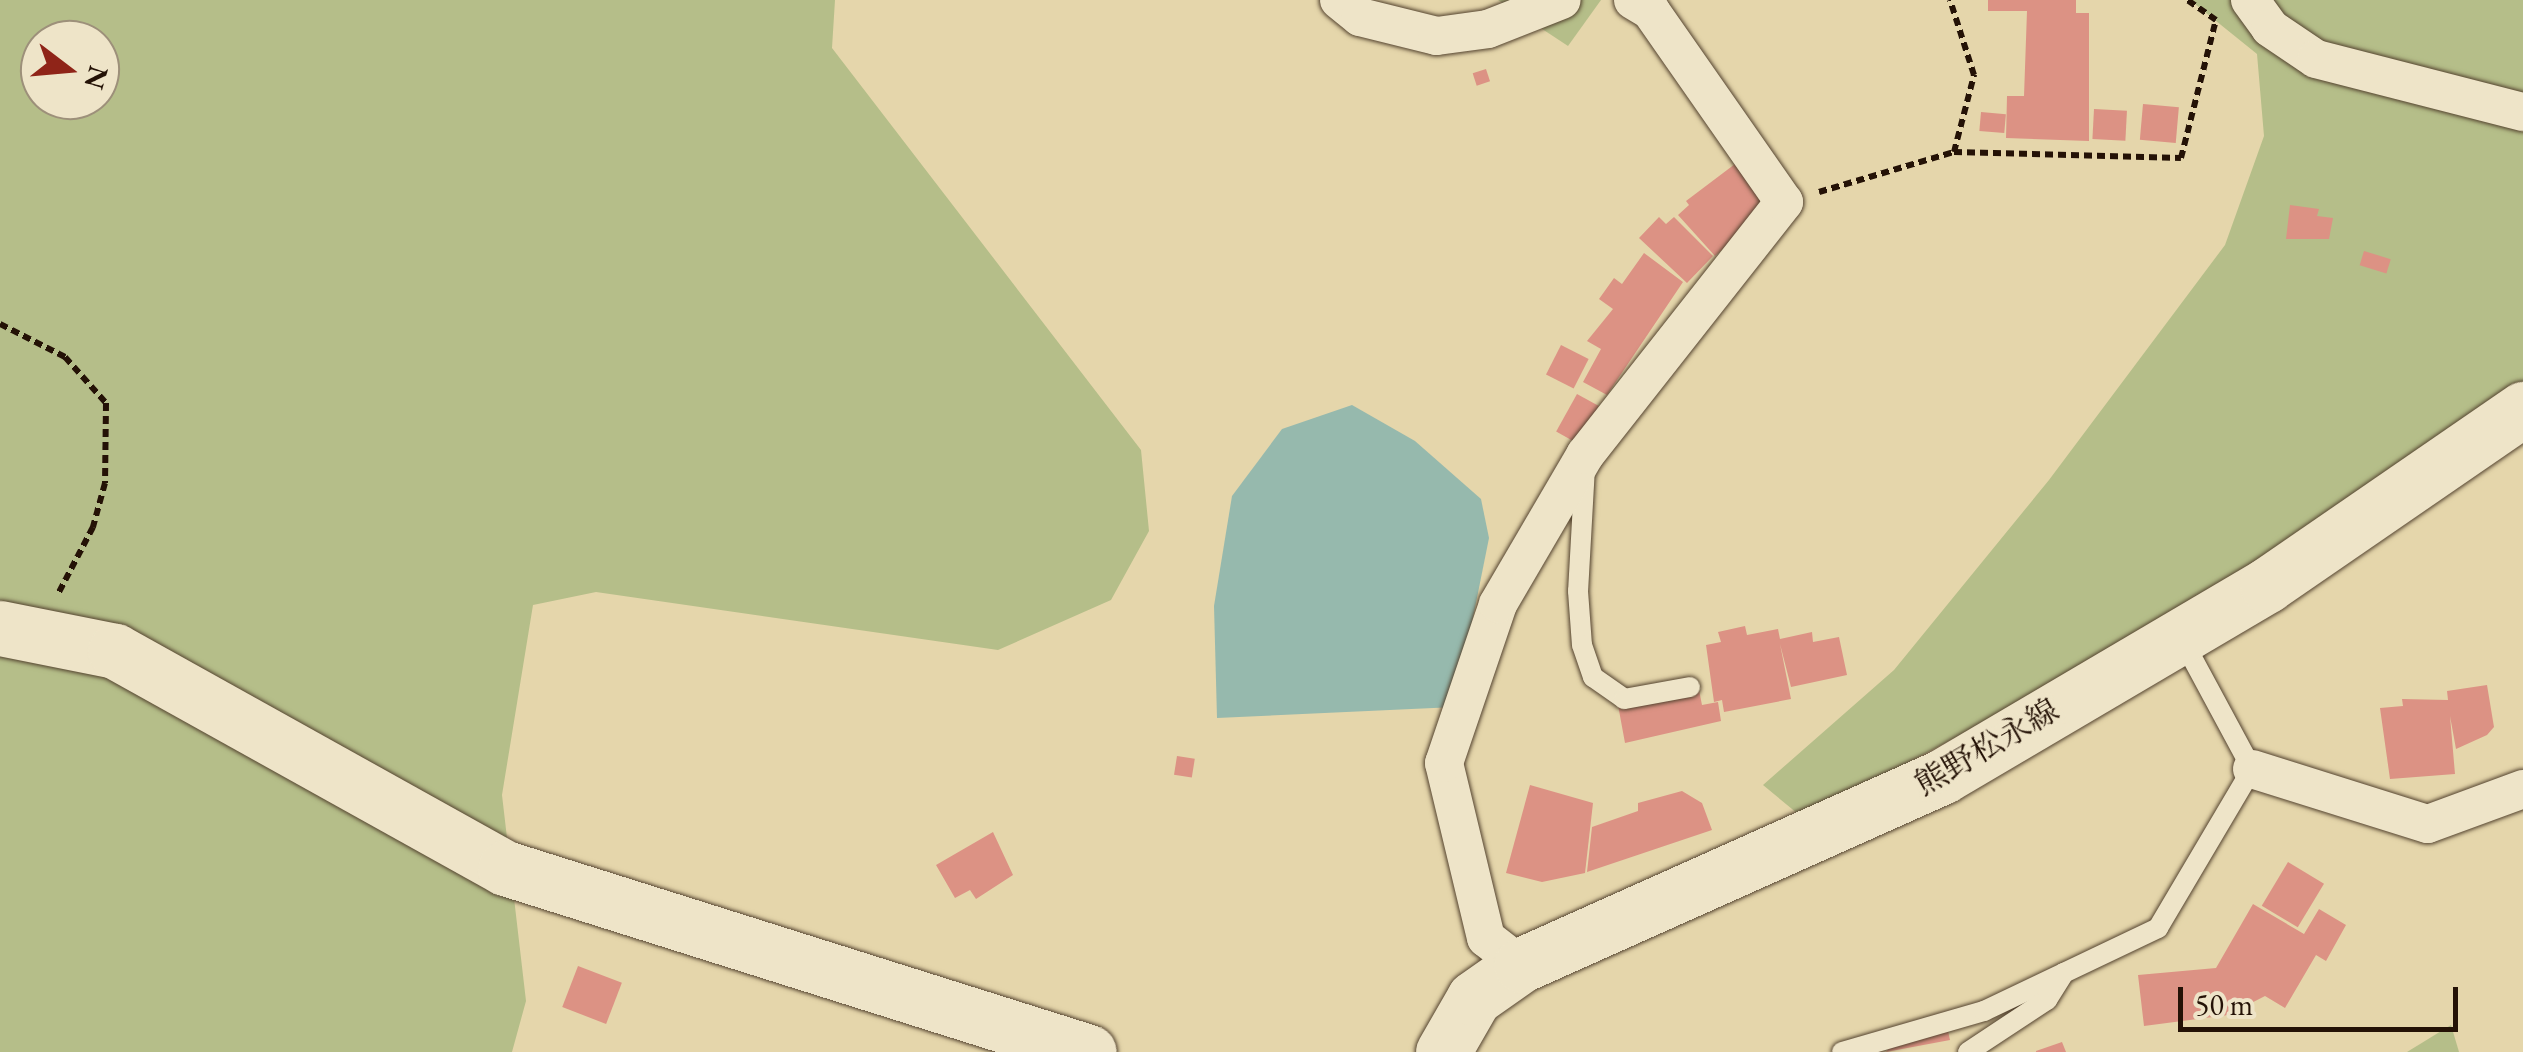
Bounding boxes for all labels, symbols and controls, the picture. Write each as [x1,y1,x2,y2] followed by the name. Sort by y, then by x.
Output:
[20,20,120,120] north arrow
[76,62,117,94] text: N
[1908,690,2066,804] street label: 熊野松永線
[2183,967,2463,1029] scale bar
[2195,985,2253,1024] text: 50 m

